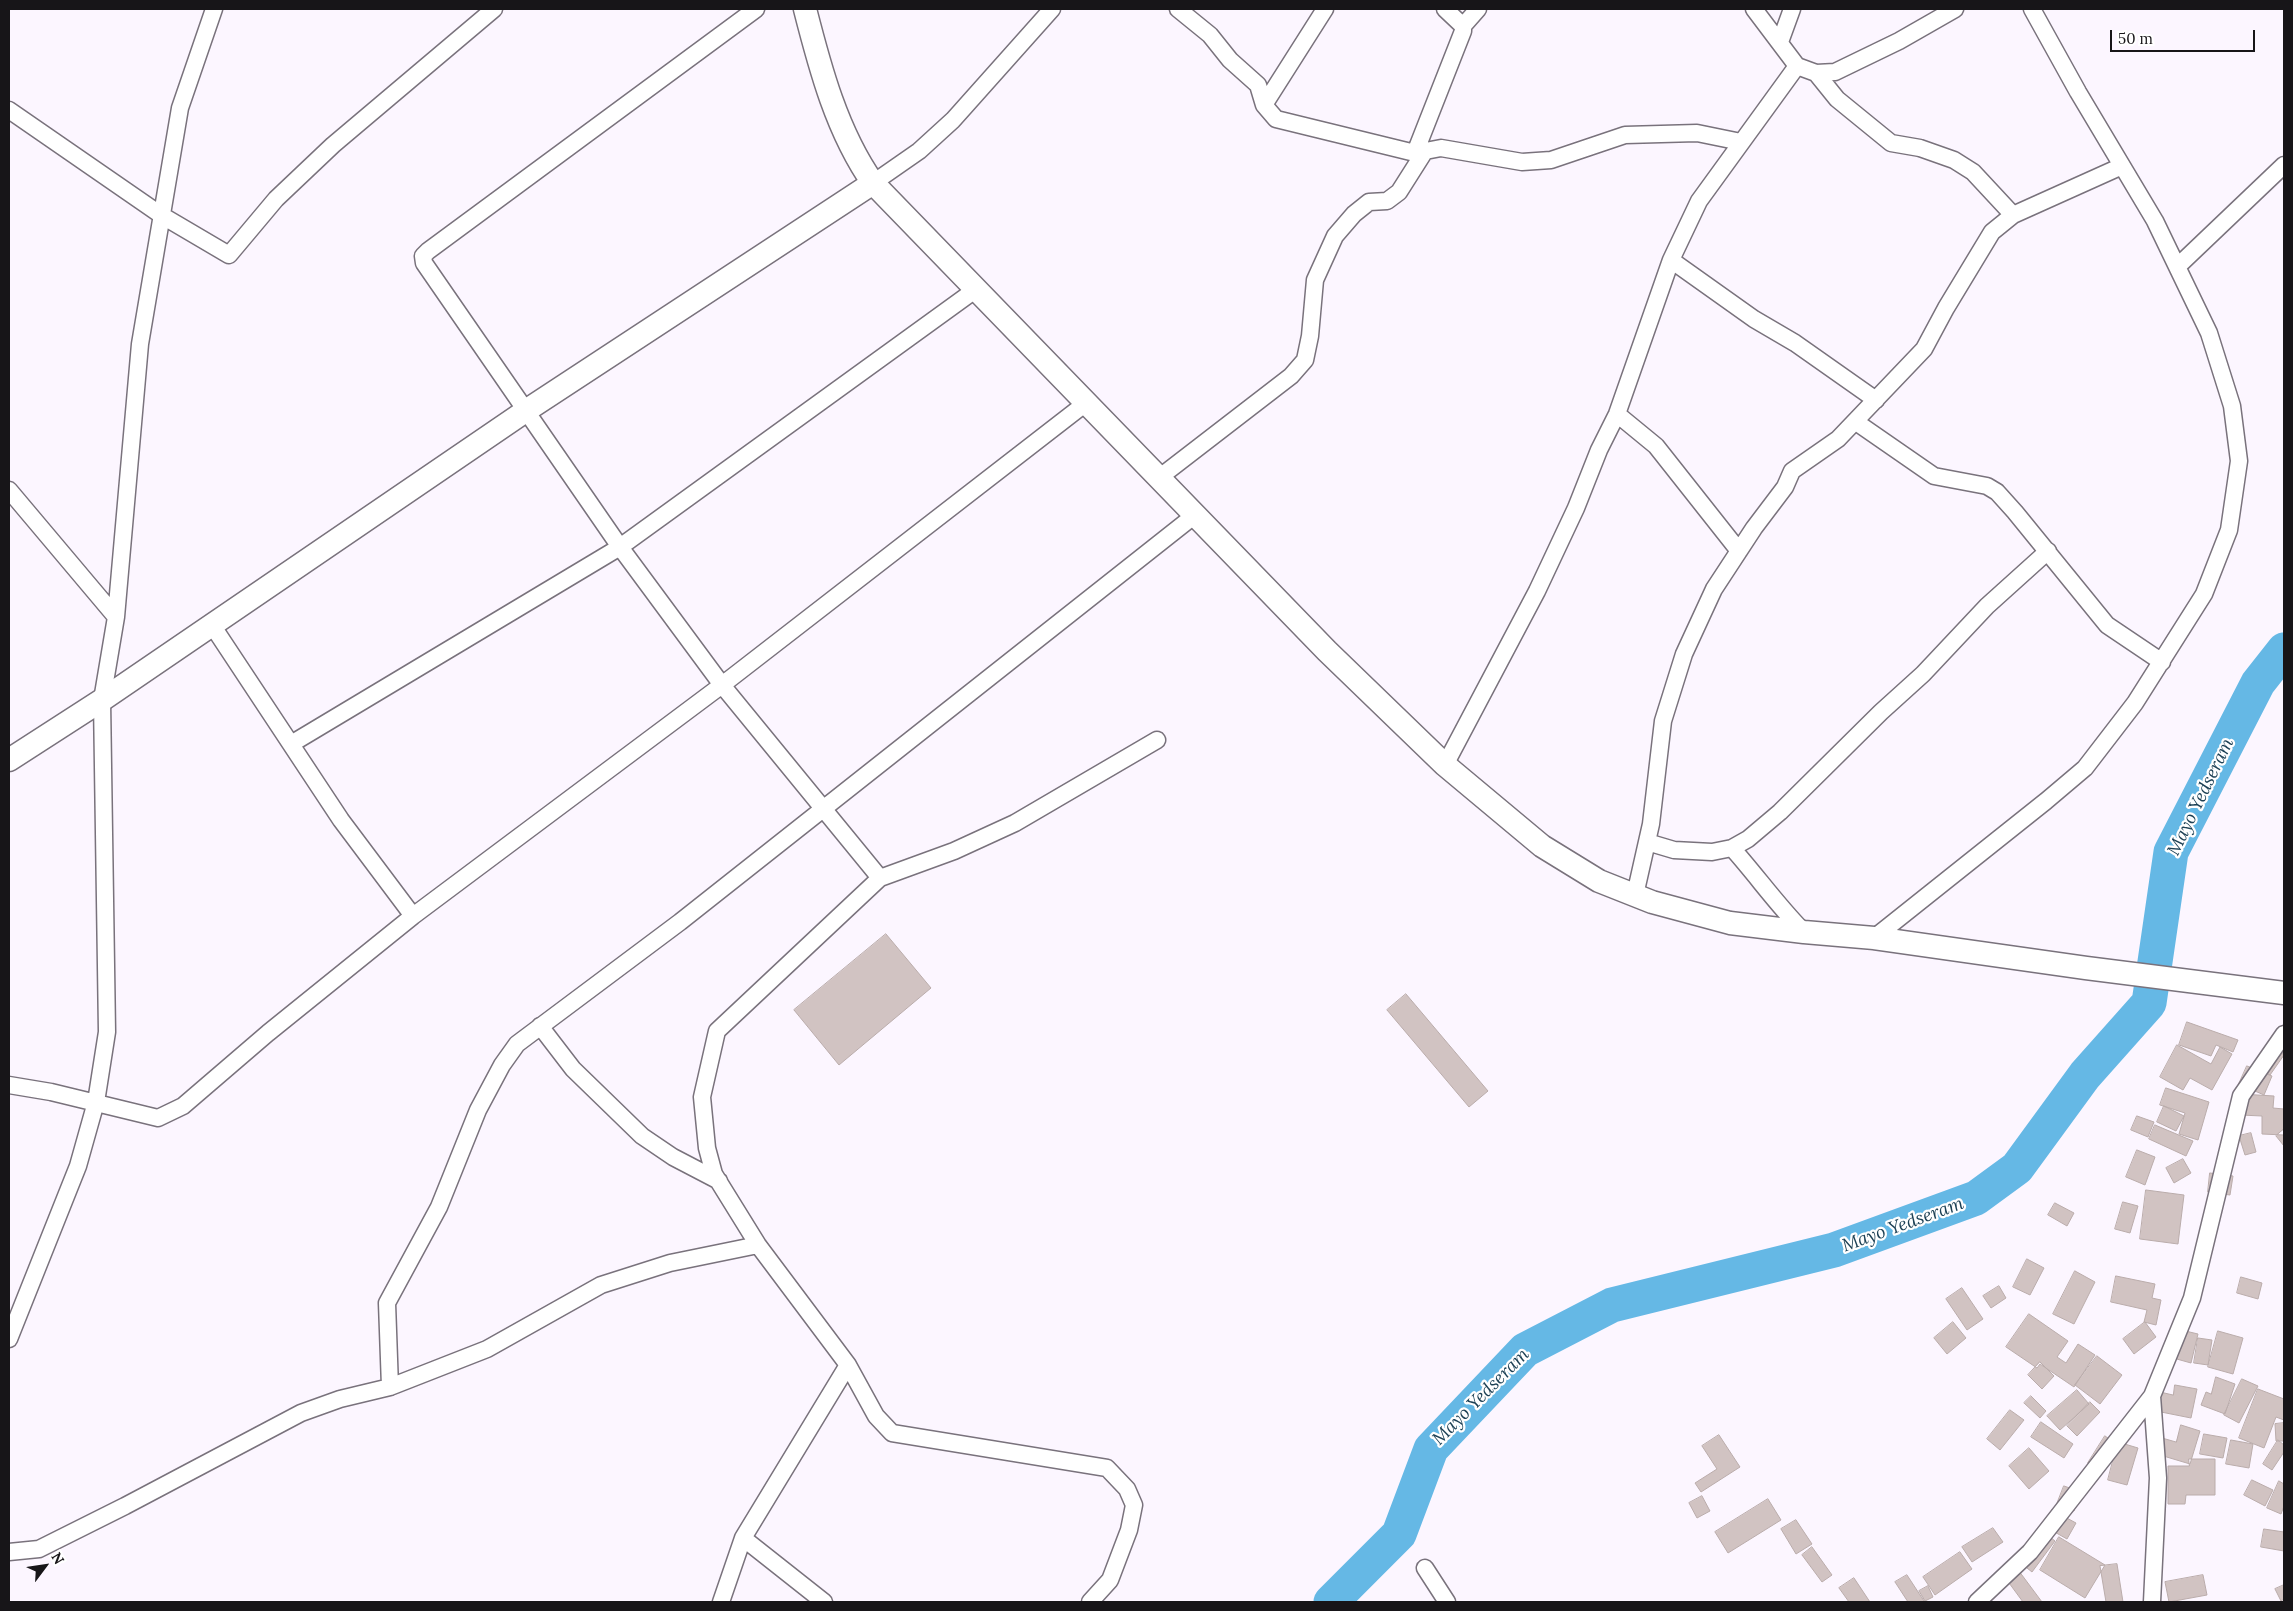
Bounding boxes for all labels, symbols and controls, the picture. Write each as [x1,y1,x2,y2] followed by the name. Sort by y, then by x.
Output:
[2113,20,2258,52] scale bar
[2118,29,2153,48] text: 50 m
[2163,735,2239,859] water label: Mayo Yedseram
[1839,1193,1967,1257] water label: Mayo Yedseram
[1428,1344,1534,1450] water label: Mayo Yedseram
[20,1541,70,1591] north arrow
[47,1549,68,1568] text: N

